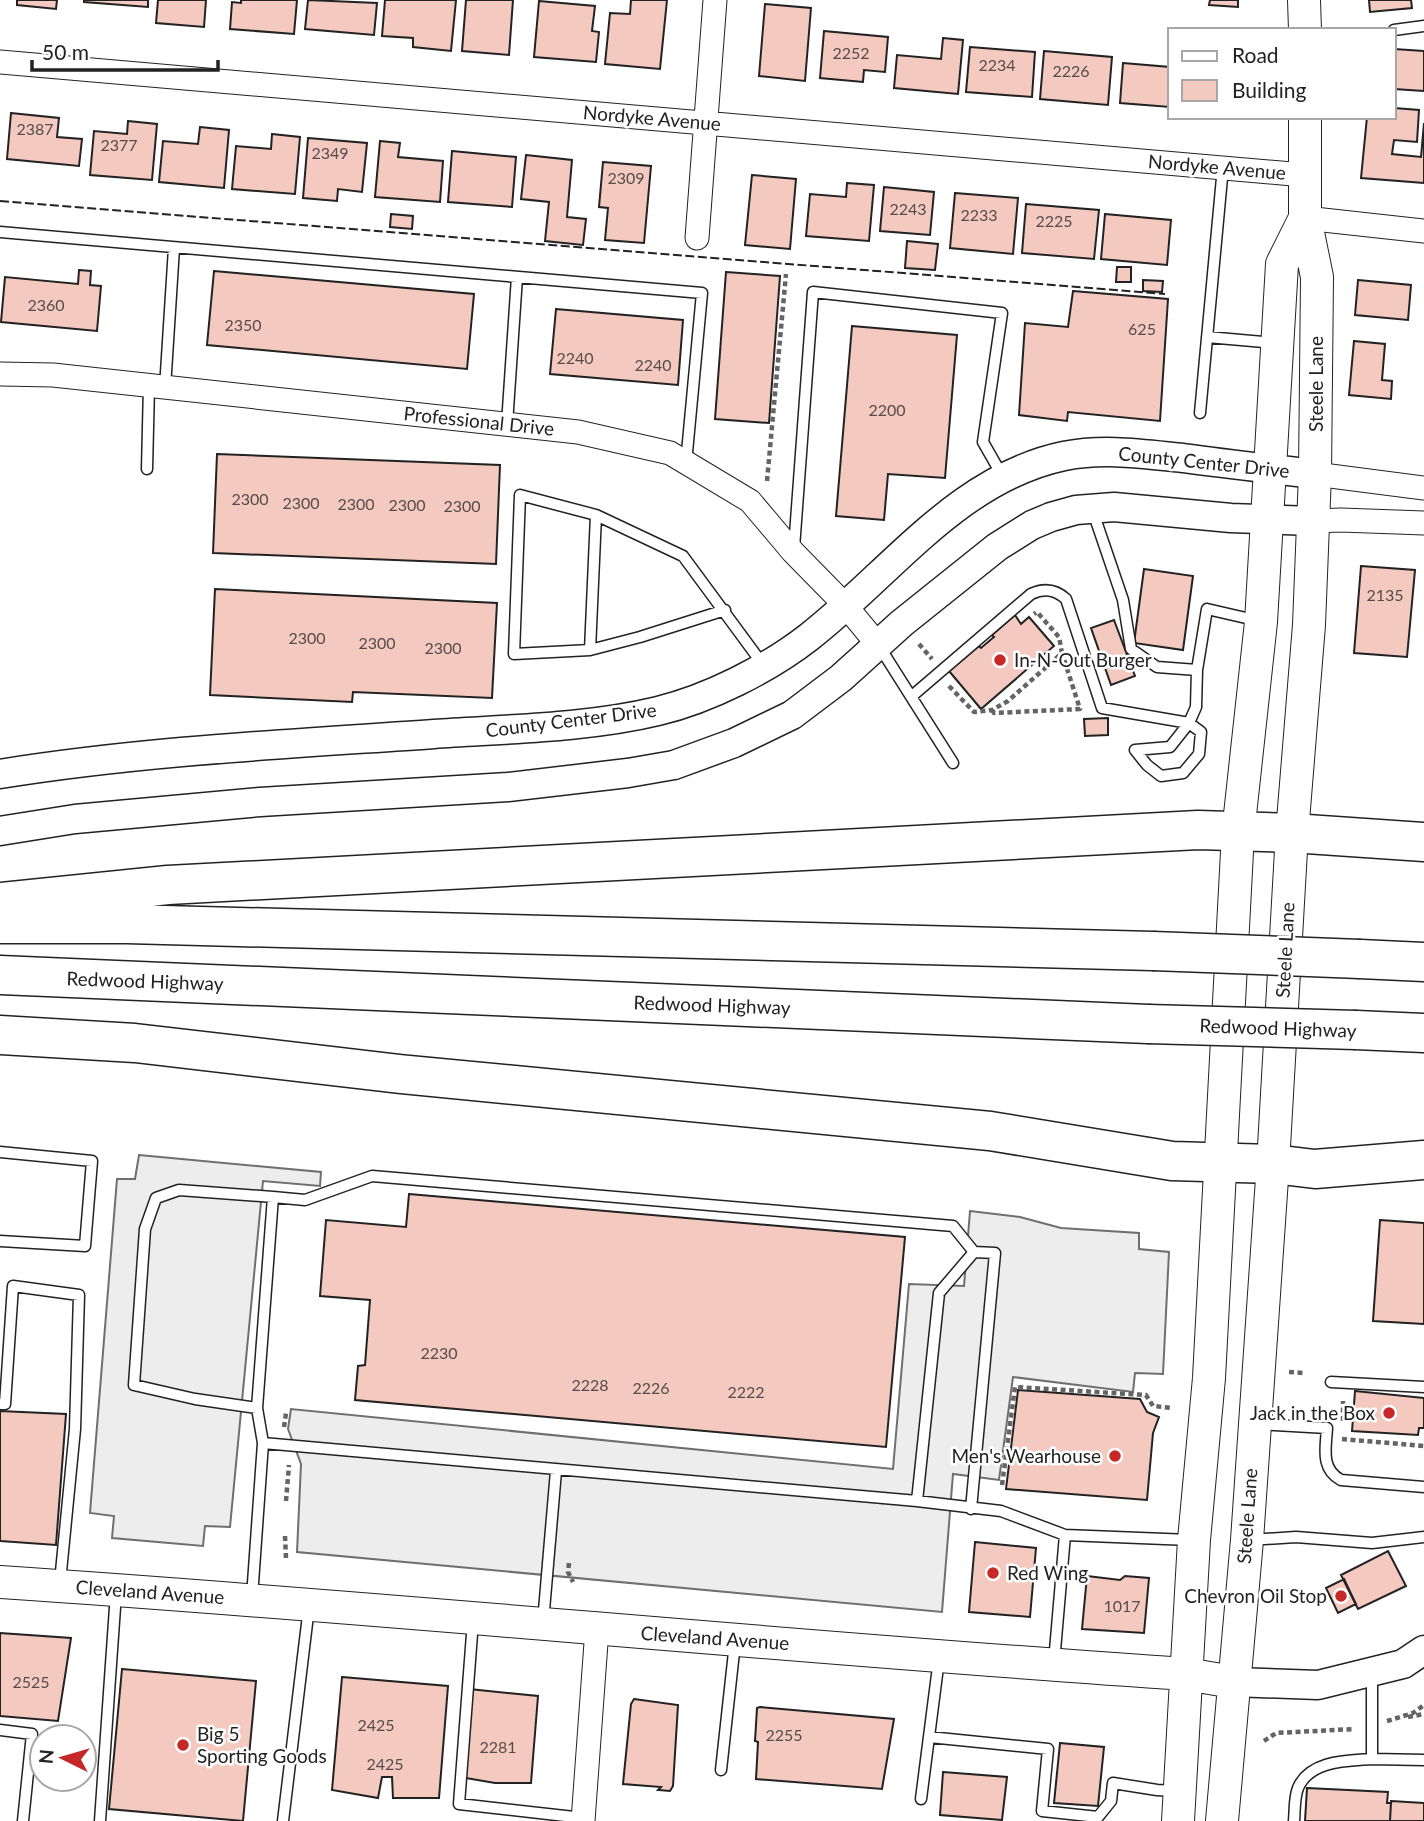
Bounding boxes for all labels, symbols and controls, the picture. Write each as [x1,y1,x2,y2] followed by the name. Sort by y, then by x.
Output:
[32,28,217,72] scale bar
[1168,28,1396,119] legend
[42,39,89,64] text: 50 m
[1232,42,1279,67] text: Road
[832,43,870,62] house number: 2252
[978,55,1016,74] house number: 2234
[1052,61,1090,80] house number: 2226
[1232,77,1307,102] text: Building
[582,100,722,135] street label: Nordyke Avenue
[16,119,54,138] house number: 2387
[100,135,138,154] house number: 2377
[311,143,349,162] house number: 2349
[1147,149,1287,184] street label: Nordyke Avenue
[607,168,645,187] house number: 2309
[889,199,927,218] house number: 2243
[960,205,998,224] house number: 2233
[1035,211,1073,230] house number: 2225
[27,295,65,314] house number: 2360
[224,315,262,334] house number: 2350
[1128,319,1156,338] house number: 625
[1304,336,1327,432] street label: Steele Lane
[556,348,594,367] house number: 2240
[634,355,672,374] house number: 2240
[868,400,906,419] house number: 2200
[403,401,555,440] street label: Professional Drive
[1117,441,1291,482] street label: County Center Drive
[231,489,269,508] house number: 2300
[282,493,320,512] house number: 2300
[337,494,375,513] house number: 2300
[388,495,426,514] house number: 2300
[443,496,481,515] house number: 2300
[1366,585,1404,604] house number: 2135
[288,628,326,647] house number: 2300
[358,633,396,652] house number: 2300
[424,638,462,657] house number: 2300
[1014,648,1152,671] place label: In-N-Out Burger
[992,652,1008,668] marker: In-N-Out Burger
[484,698,658,741] street label: County Center Drive
[1271,901,1298,998] street label: Steele Lane
[66,966,224,995] street label: Redwood Highway
[633,990,791,1019] street label: Redwood Highway
[1199,1013,1357,1042] street label: Redwood Highway
[420,1343,458,1362] house number: 2230
[571,1375,609,1394] house number: 2228
[632,1378,670,1397] house number: 2226
[727,1382,765,1401] house number: 2222
[1250,1401,1376,1424] place label: Jack in the Box
[1381,1405,1397,1421] marker: Jack in the Box
[951,1444,1101,1467] place label: Men's Wearhouse
[1107,1448,1123,1464] marker: Men's Wearhouse
[1232,1467,1261,1565] street label: Steele Lane
[1007,1561,1088,1584] place label: Red Wing
[985,1565,1001,1581] marker: Red Wing
[75,1575,225,1608] street label: Cleveland Avenue
[1184,1584,1327,1607] place label: Chevron Oil Stop
[1333,1588,1349,1604] marker: Chevron Oil Stop
[1103,1596,1141,1615] house number: 1017
[640,1621,790,1654] street label: Cleveland Avenue
[12,1672,50,1691] house number: 2525
[357,1715,395,1734] house number: 2425
[197,1722,327,1767] place label: Big 5 Sporting Goods
[28,1723,98,1793] north arrow
[765,1725,803,1744] house number: 2255
[175,1737,191,1753] marker: Big 5 Sporting Goods
[479,1737,517,1756] house number: 2281
[33,1748,58,1765] text: N
[366,1754,404,1773] house number: 2425

